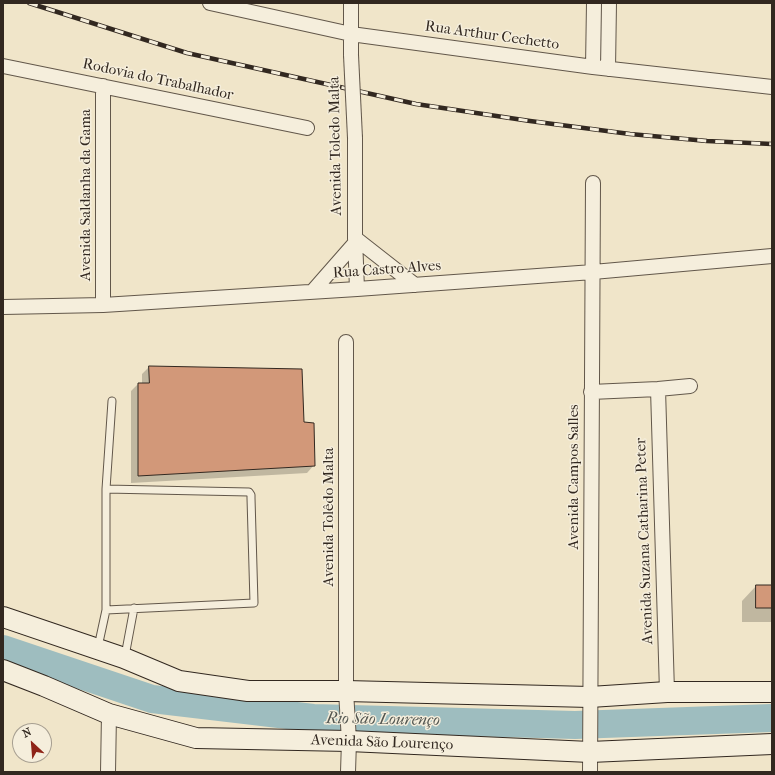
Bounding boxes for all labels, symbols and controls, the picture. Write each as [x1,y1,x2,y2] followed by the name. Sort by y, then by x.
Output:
[424,18,560,54] street label: Rua Arthur Cechetto
[81,55,235,105] street label: Rodovia do Trabalhador
[326,76,346,216] street label: Avenida Toledo Malta
[77,109,95,281] street label: Avenida Saldanha da Gama
[332,257,442,283] street label: Rua Castro Alves
[565,404,583,550] street label: Avenida Campos Salles
[632,437,658,645] street label: Avenida Suzana Catharina Peter
[320,447,338,587] street label: Avenida Tolêdo Malta
[326,709,440,731] water label: Rio São Lourenço
[12,723,52,763] north arrow
[20,725,34,740] text: N
[310,732,454,754] street label: Avenida São Lourenço

